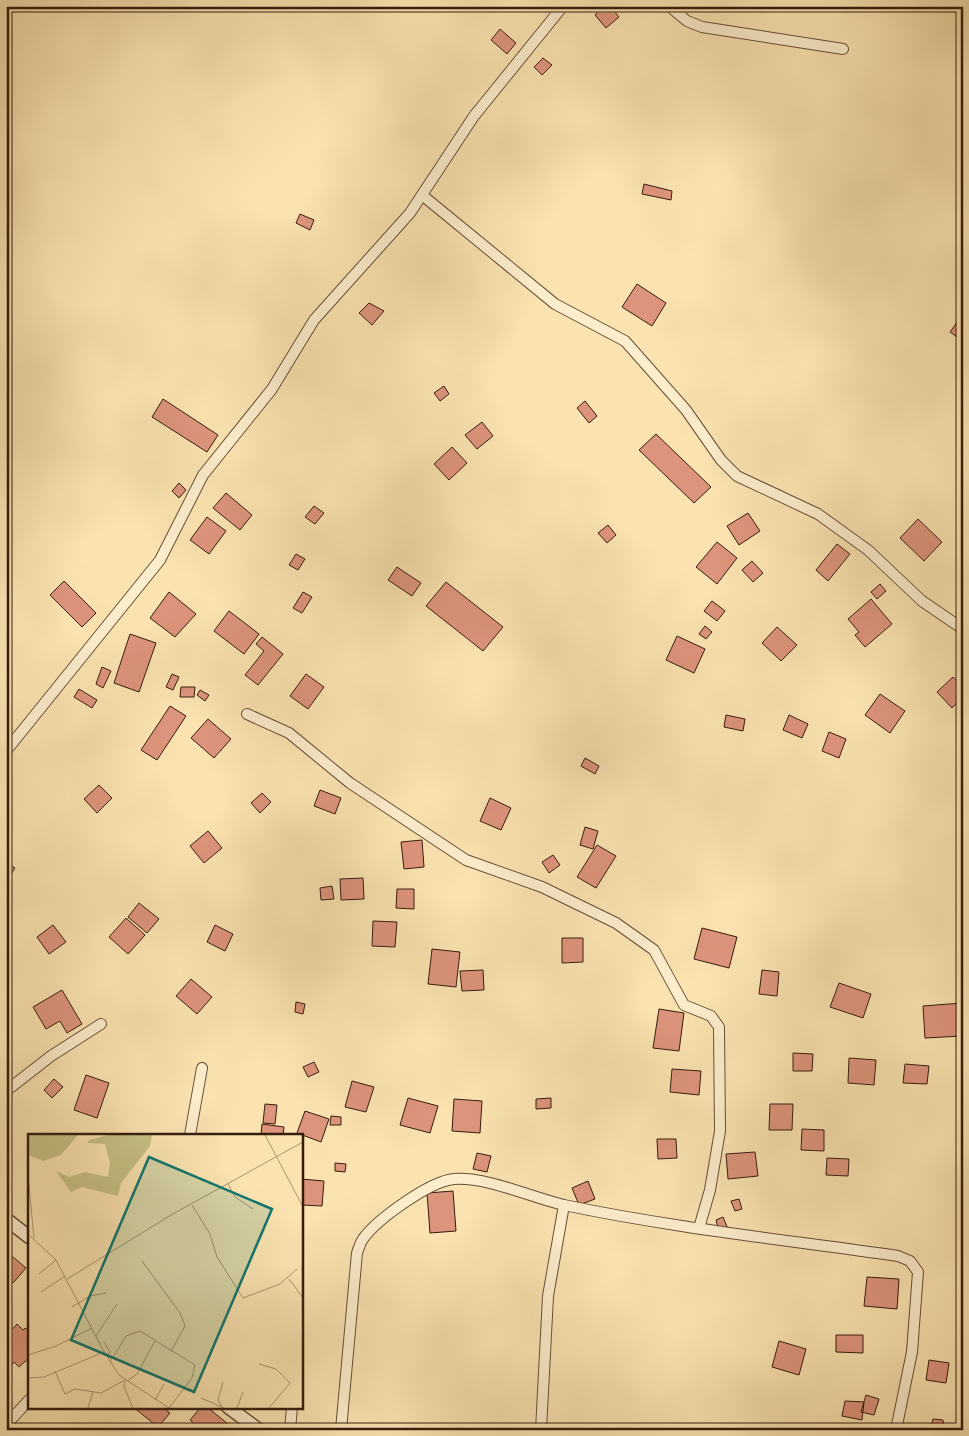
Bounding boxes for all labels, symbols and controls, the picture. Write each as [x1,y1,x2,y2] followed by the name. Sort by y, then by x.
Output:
[28,1134,302,1408] inset map

